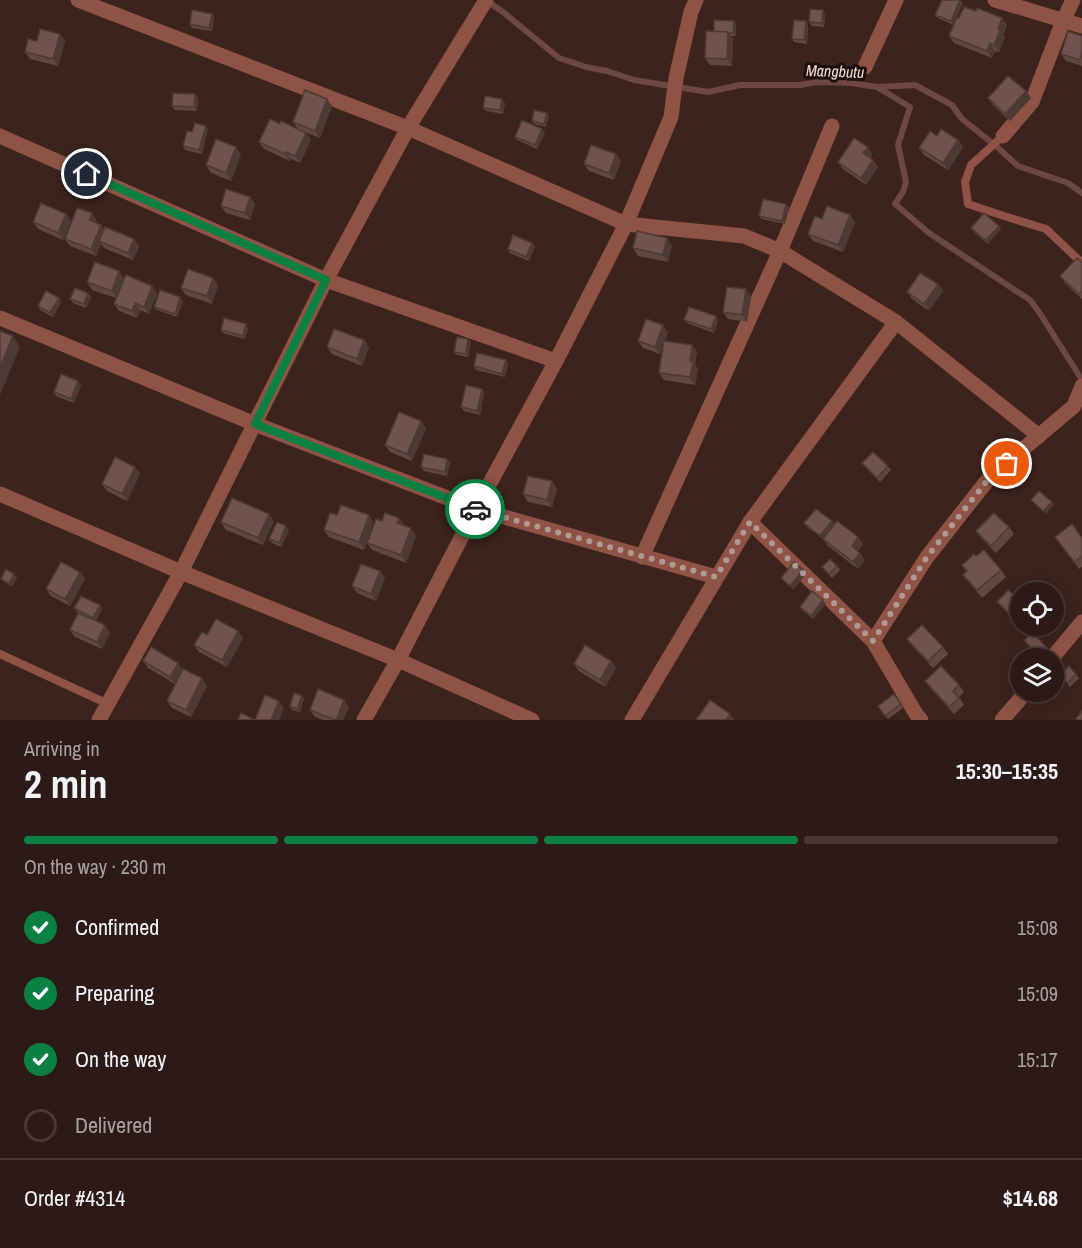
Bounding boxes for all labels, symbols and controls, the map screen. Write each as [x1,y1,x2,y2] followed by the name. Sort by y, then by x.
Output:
[805,59,865,83] water label: Mangbutu
[61,148,112,199] pin
[70,157,103,190] icon: home
[981,438,1032,489] pin
[990,447,1023,480] icon: bag
[445,479,505,539] courier
[459,493,492,526] icon: car
[1010,582,1064,702] map controls
[1010,582,1064,636] button: locate
[1010,648,1064,702] button: layers
[24,735,100,762] text: Arriving in
[956,756,1058,786] text: 15:30–15:35
[24,758,108,810] text: 2 min
[24,853,166,880] text: On the way · 230 m
[24,911,57,944] icon: check
[75,912,159,942] text: Confirmed
[1017,914,1058,941] text: 15:08
[24,977,57,1010] icon: check
[75,978,154,1008] text: Preparing
[1017,980,1058,1007] text: 15:09
[24,1043,57,1076] icon: check
[75,1044,166,1074] text: On the way
[1017,1046,1058,1073] text: 15:17
[75,1110,152,1140] text: Delivered
[24,1183,125,1213] text: Order #4314
[1003,1183,1058,1213] text: $14.68

